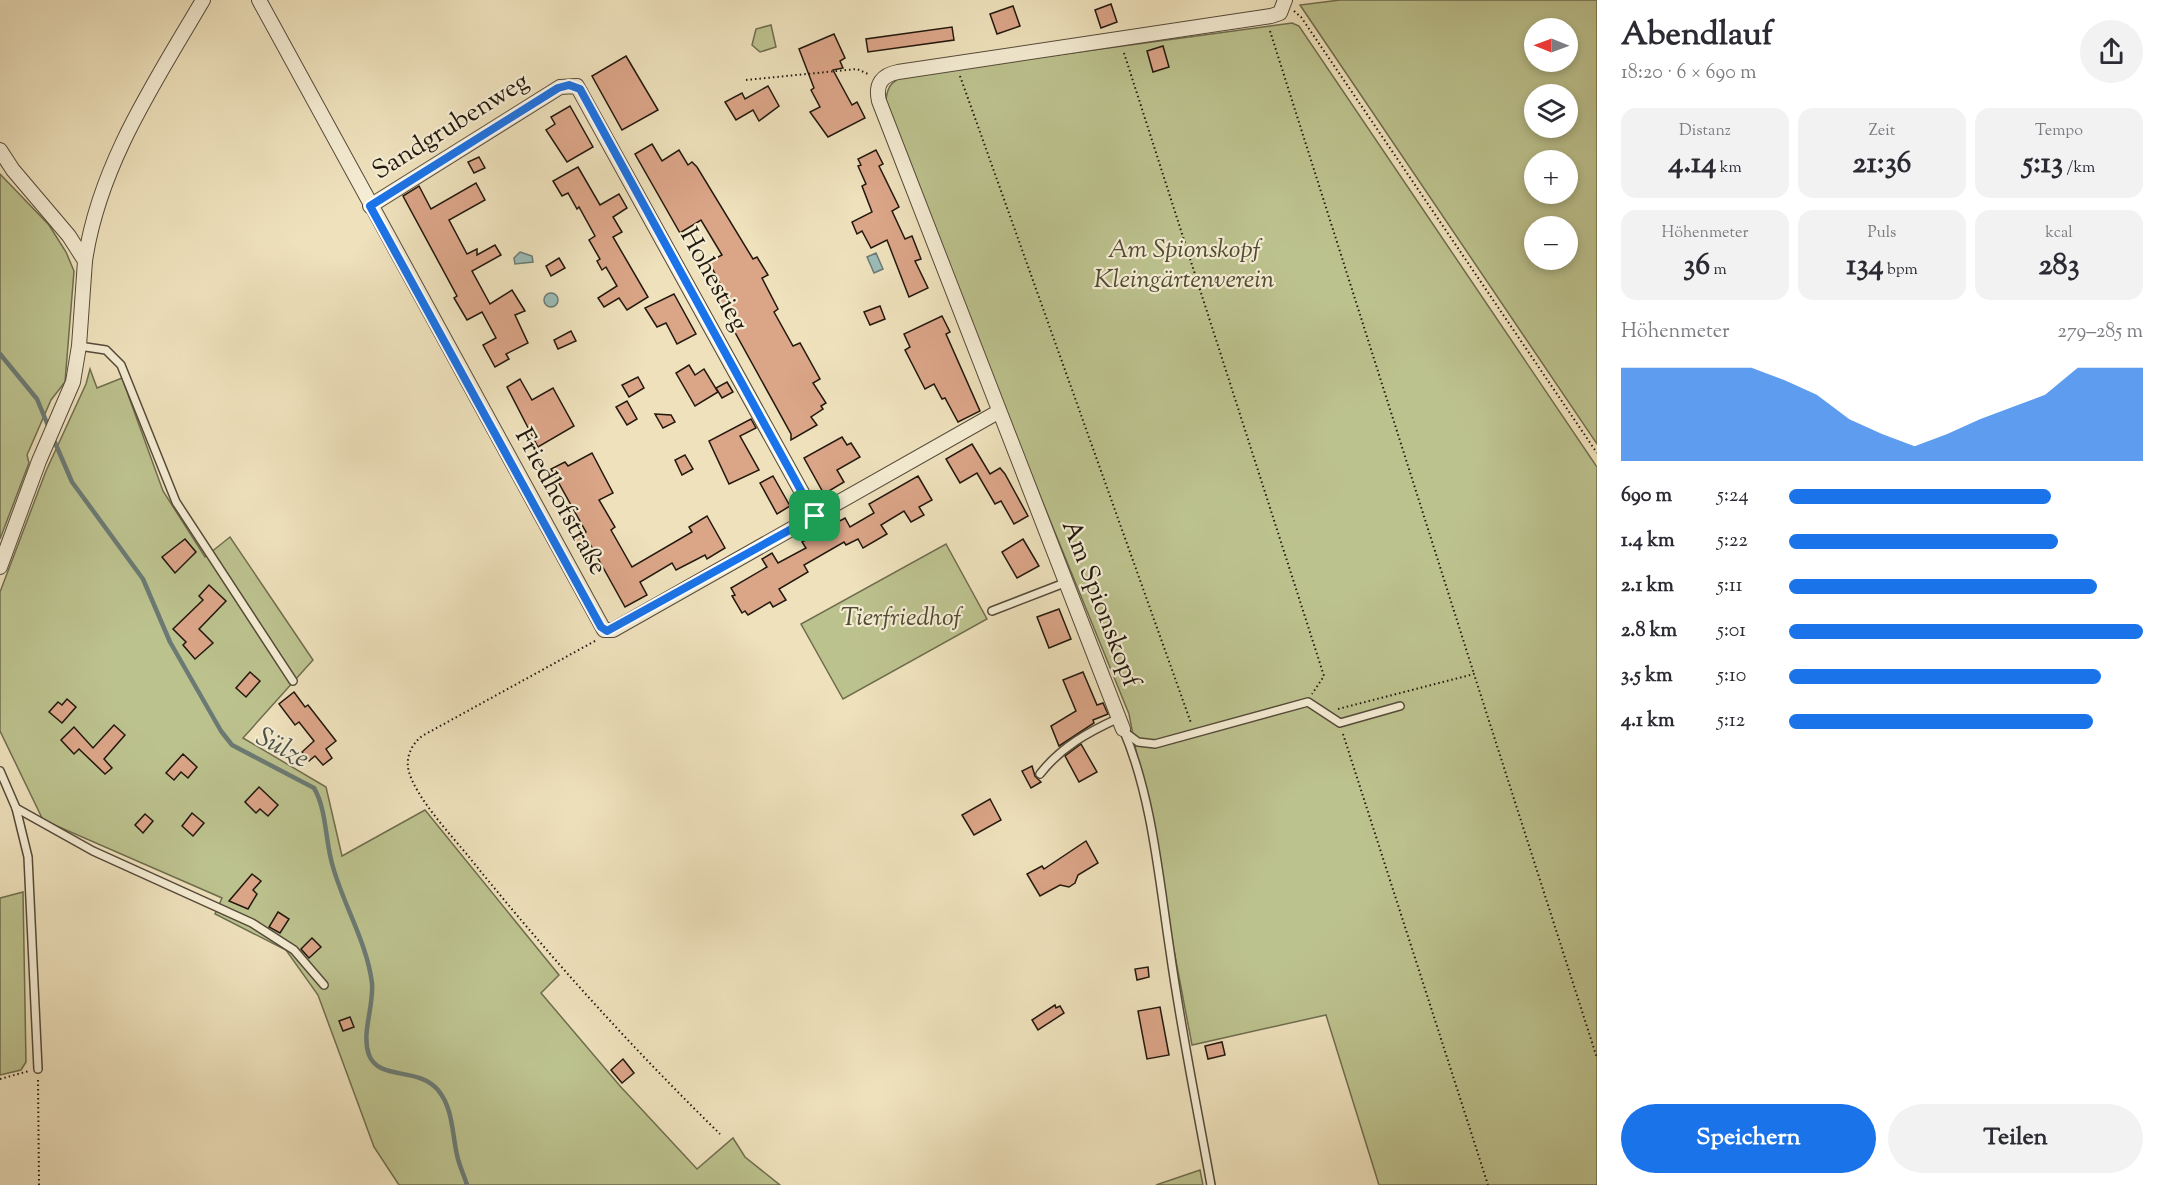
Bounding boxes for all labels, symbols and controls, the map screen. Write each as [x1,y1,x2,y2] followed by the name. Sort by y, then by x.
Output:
[1621,12,1773,60] text: Abendlauf
[1524,18,1578,72] north arrow
[1524,18,1578,270] map controls
[2080,20,2143,83] button: share
[1621,59,1757,88] text: 18:20 · 6 × 690 m
[365,64,537,190] street label: Sandgrubenweg
[1524,84,1578,138] button: layers
[1679,120,1731,143] text: Distanz
[1869,120,1895,143] text: Zeit
[2035,120,2083,143] text: Tempo
[1668,143,1716,186] text: 4.14
[1853,143,1911,186] text: 21:36
[2023,143,2063,186] text: 5:13
[1524,150,1578,204] button: +
[1716,157,1742,180] text: km
[2063,157,2095,180] text: /km
[1524,216,1578,270] button: −
[669,222,757,338] street label: Hohestieg
[1662,222,1748,245] text: Höhenmeter
[1868,222,1896,245] text: Puls
[2045,222,2073,245] text: kcal
[1094,232,1275,299] park label: Am Spionskopf Kleingärtenverein
[1683,245,1710,288] text: 36
[1846,245,1884,288] text: 134
[2038,245,2080,288] text: 283
[1710,259,1727,282] text: m
[1884,259,1918,282] text: bpm
[1621,318,1730,347] text: Höhenmeter
[2057,318,2143,347] text: 279–285 m
[504,422,616,582] street label: Friedhofstraße
[1621,482,1672,511] text: 690 m
[1717,482,1748,511] text: 5:24
[789,490,840,541] pin
[798,499,831,532] icon: arrive
[1051,515,1149,694] street label: Am Spionskopf
[1621,527,1675,556] text: 1.4 km
[1717,527,1748,556] text: 5:22
[1621,572,1674,601] text: 2.1 km
[1717,572,1743,601] text: 5:11
[841,600,963,637] park label: Tierfriedhof
[1621,617,1677,646] text: 2.8 km
[1717,617,1746,646] text: 5:01
[1621,662,1673,691] text: 3.5 km
[1717,662,1746,691] text: 5:10
[1621,707,1675,736] text: 4.1 km
[1717,707,1745,736] text: 5:12
[248,719,316,779] water label: Sülze
[1621,1104,1876,1173] button: Speichern
[1888,1104,2143,1173] button: Teilen

